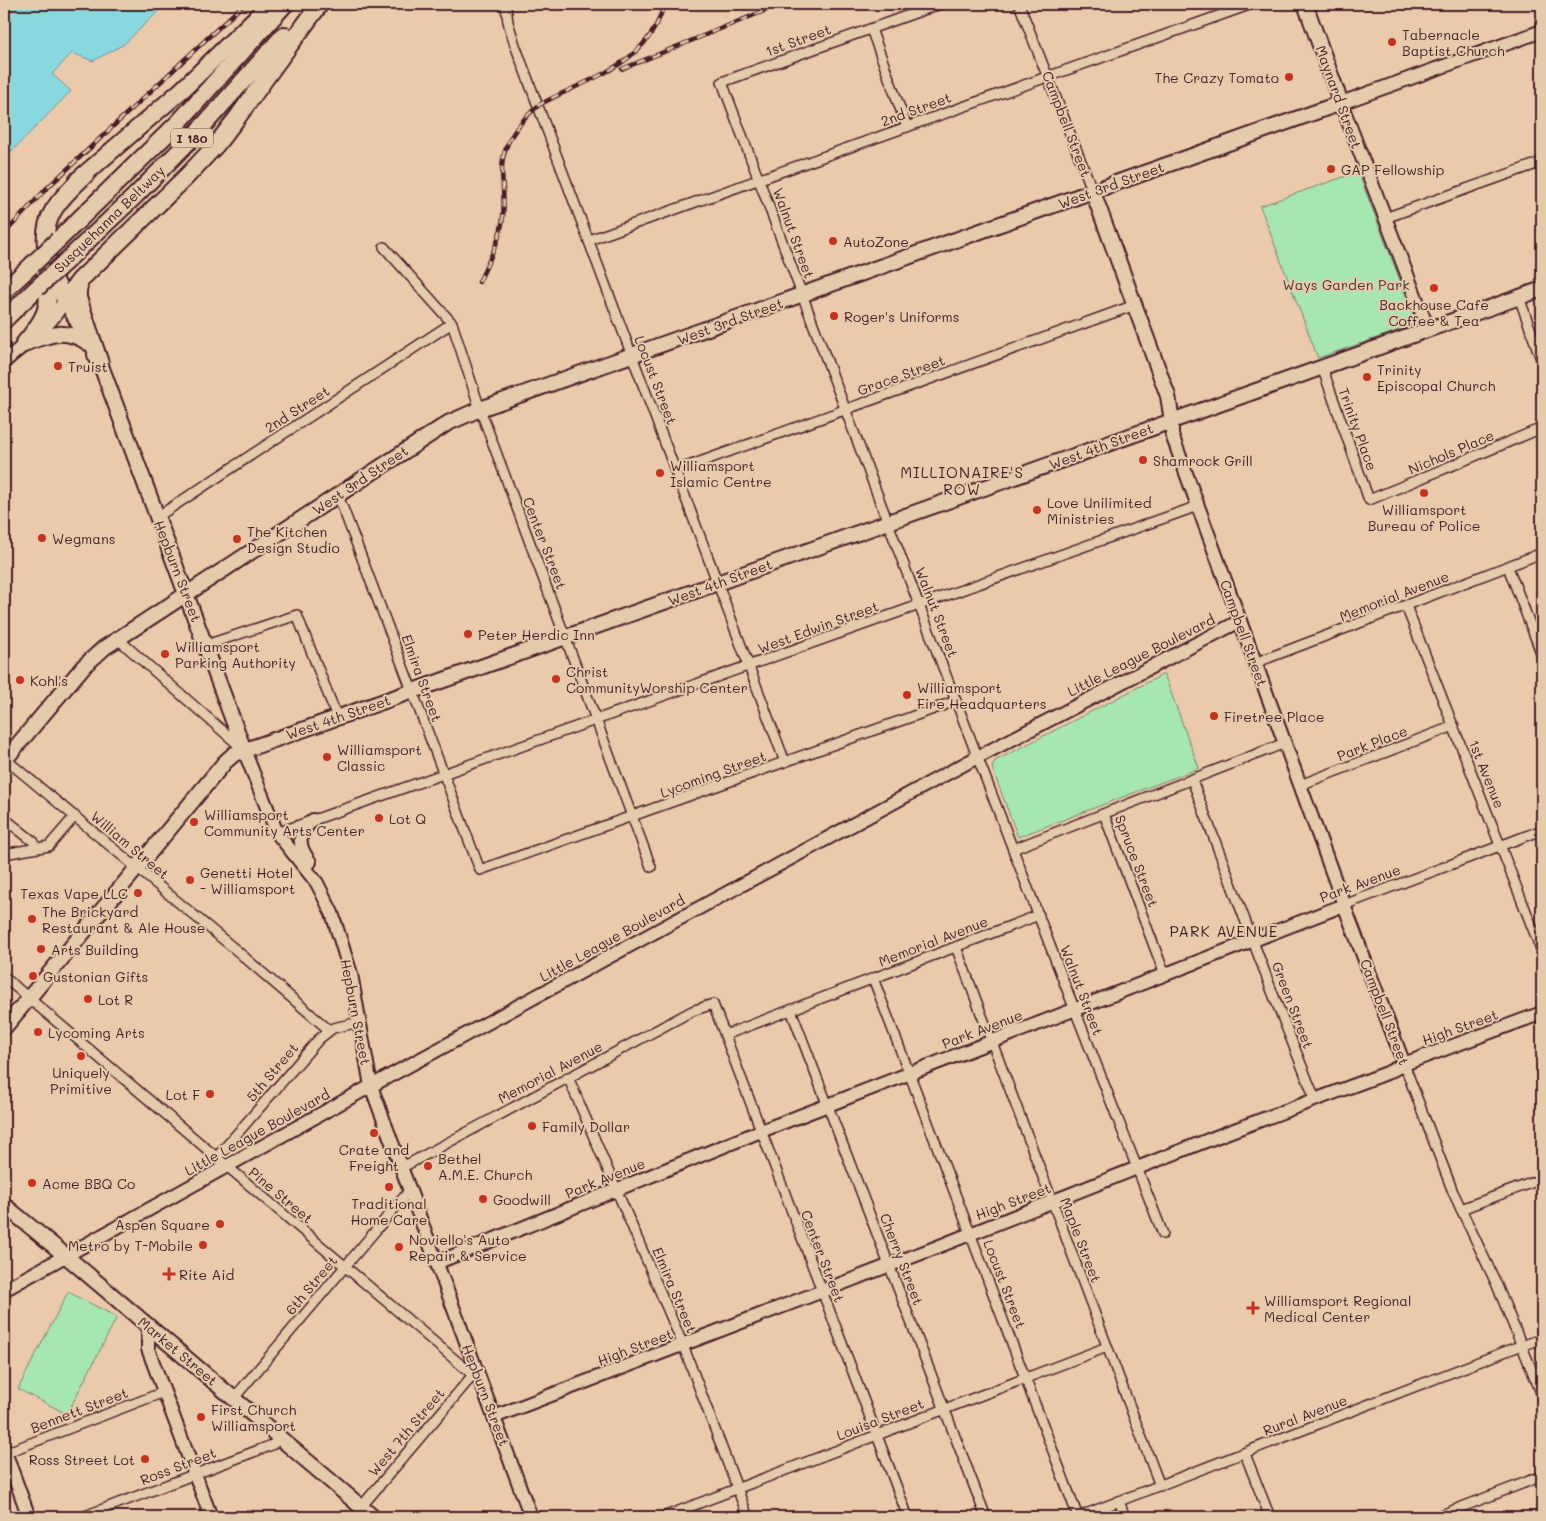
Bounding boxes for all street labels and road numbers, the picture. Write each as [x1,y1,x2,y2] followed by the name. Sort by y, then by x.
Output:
[763,19,833,61] street label: 1st Street
[1311,43,1367,151] street label: Maynard Street
[1038,68,1096,180] street label: Campbell Street
[878,88,954,130] street label: 2nd Street
[171,128,213,148] road number: I 180
[1055,157,1167,213] street label: West 3rd Street
[50,161,168,277] street label: Susquehanna Beltway
[769,185,819,281] street label: Walnut Street
[674,293,786,349] street label: West 3rd Street
[630,333,682,427] street label: Locust Street
[854,350,948,400] street label: Grace Street
[261,381,333,437] street label: 2nd Street
[1334,385,1382,473] street label: Trinity Place
[1046,418,1156,474] street label: West 4th Street
[1405,425,1497,479] street label: Nichols Place
[308,441,412,519] street label: West 3rd Street
[519,494,571,592] street label: Center Street
[150,517,206,625] street label: Hepburn Street
[665,554,775,610] street label: West 4th Street
[911,564,963,660] street label: Walnut Street
[1337,566,1451,626] street label: Memorial Avenue
[1216,577,1272,689] street label: Campbell Street
[755,596,881,658] street label: West Edwin Street
[1064,609,1218,701] street label: Little League Boulevard
[397,632,447,724] street label: Elmira Street
[283,690,393,744] street label: West 4th Street
[1334,721,1410,765] street label: Park Place
[1465,737,1509,811] street label: 1st Avenue
[657,746,769,802] street label: Lycoming Street
[87,807,173,883] street label: William Street
[1111,812,1163,910] street label: Spruce Street
[1317,860,1403,906] street label: Park Avenue
[536,890,688,986] street label: Little League Boulevard
[876,911,990,971] street label: Memorial Avenue
[1056,942,1108,1038] street label: Walnut Street
[1356,956,1414,1068] street label: Campbell Street
[336,957,376,1067] street label: Hepburn Street
[1268,959,1318,1051] street label: Green Street
[939,1005,1025,1053] street label: Park Avenue
[1419,1005,1501,1049] street label: High Street
[494,1036,606,1108] street label: Memorial Avenue
[242,1039,302,1105] street label: 5th Street
[181,1084,333,1180] street label: Little League Boulevard
[562,1153,648,1203] street label: Park Avenue
[245,1163,317,1227] street label: Pine Street
[973,1178,1053,1224] street label: High Street
[1056,1195,1106,1285] street label: Maple Street
[797,1207,849,1305] street label: Center Street
[876,1210,928,1308] street label: Cherry Street
[979,1237,1031,1331] street label: Locust Street
[648,1244,702,1336] street label: Elmira Street
[281,1251,341,1319] street label: 6th Street
[134,1312,222,1390] street label: Market Street
[595,1324,675,1370] street label: High Street
[458,1341,514,1449] street label: Hepburn Street
[28,1383,130,1437] street label: Bennett Street
[364,1384,448,1480] street label: West 7th Street
[1260,1390,1350,1440] street label: Rural Avenue
[834,1394,926,1444] street label: Louisa Street
[137,1443,219,1489] street label: Ross Street

